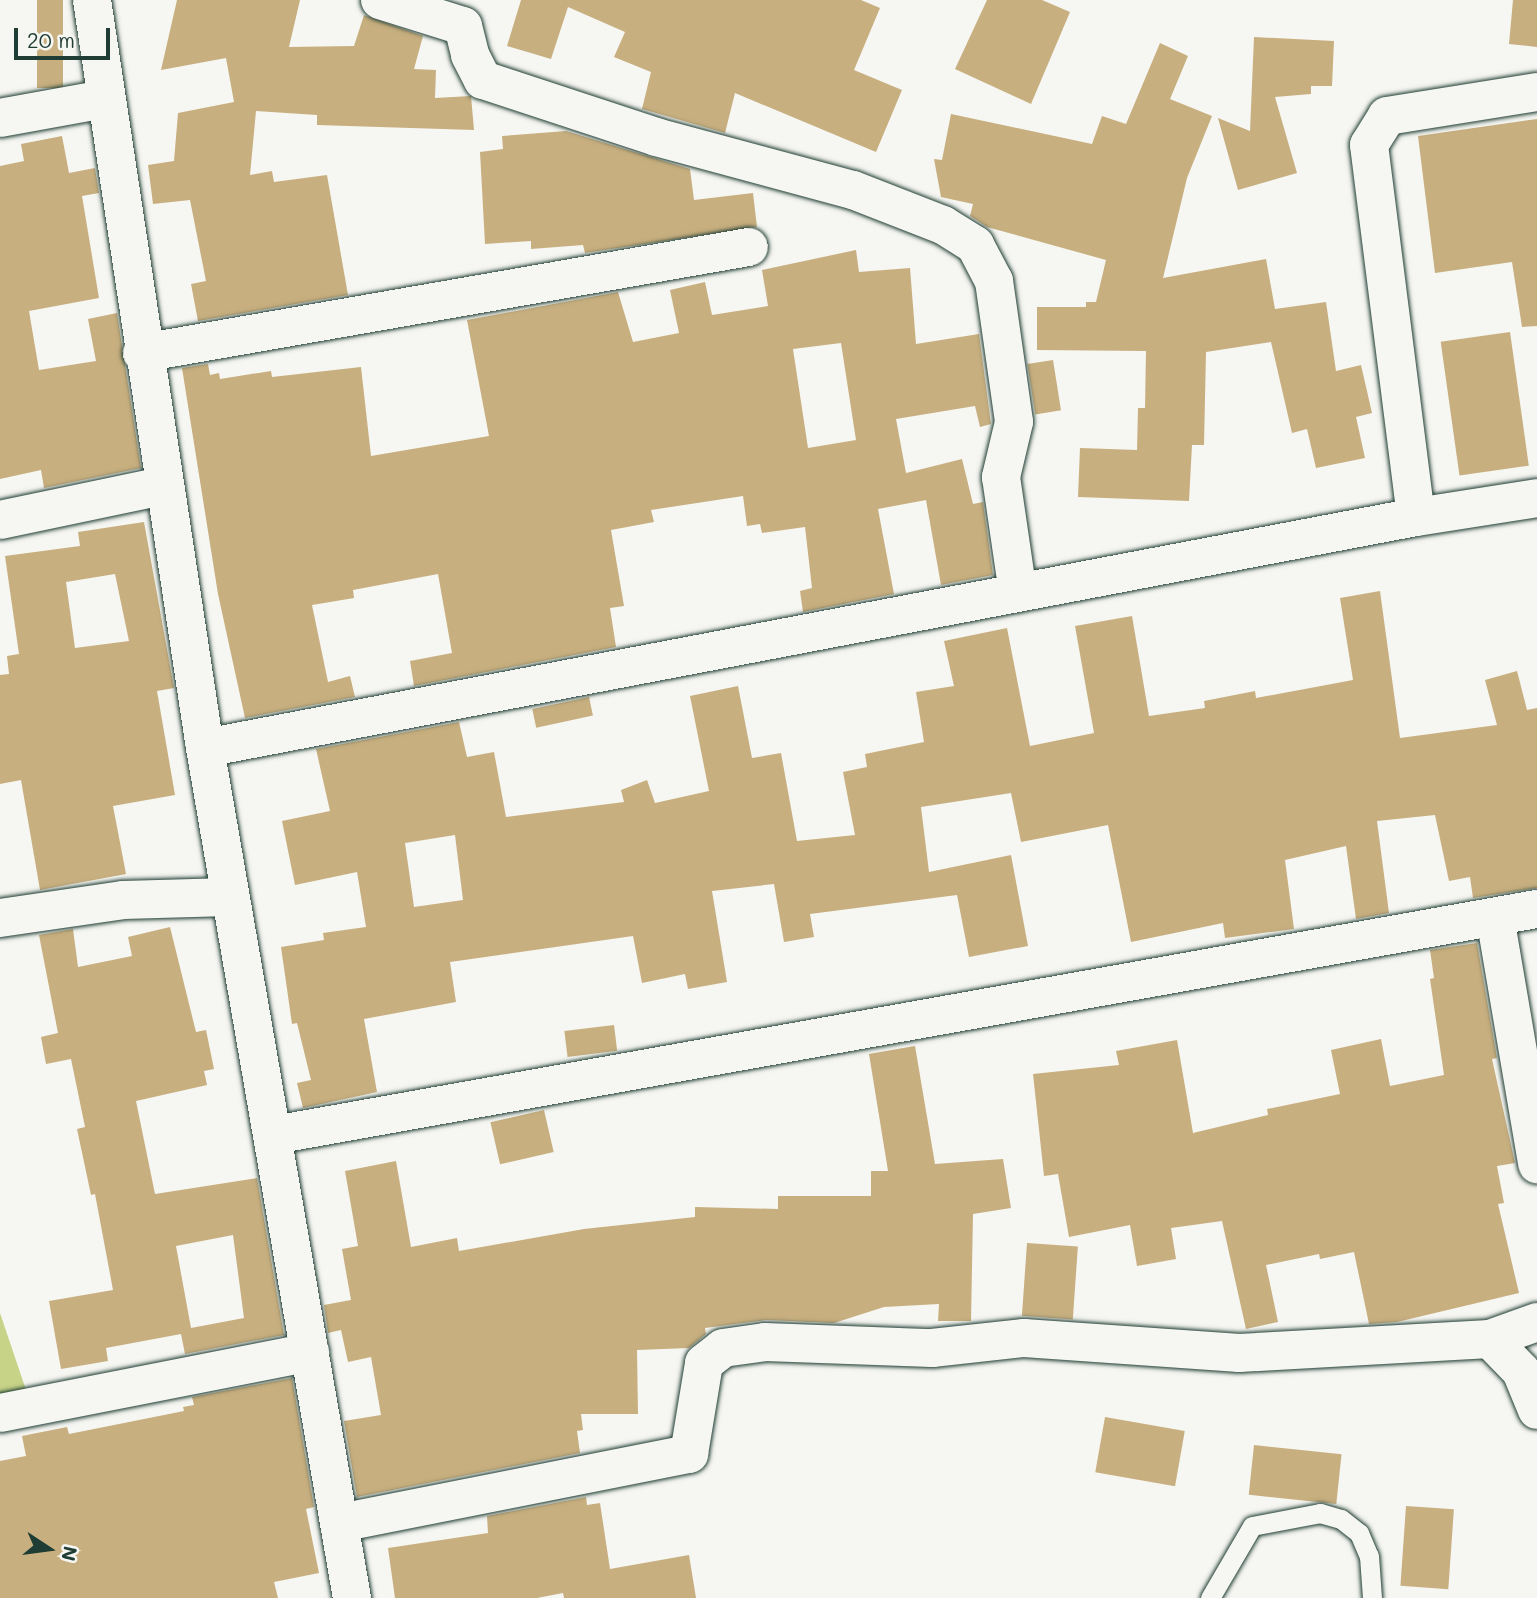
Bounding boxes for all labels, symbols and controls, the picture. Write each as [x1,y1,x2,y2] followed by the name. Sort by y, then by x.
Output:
[18,14,114,58] scale bar
[27,26,75,53] text: 20 m
[14,1514,84,1584] north arrow
[56,1544,84,1564] text: N

